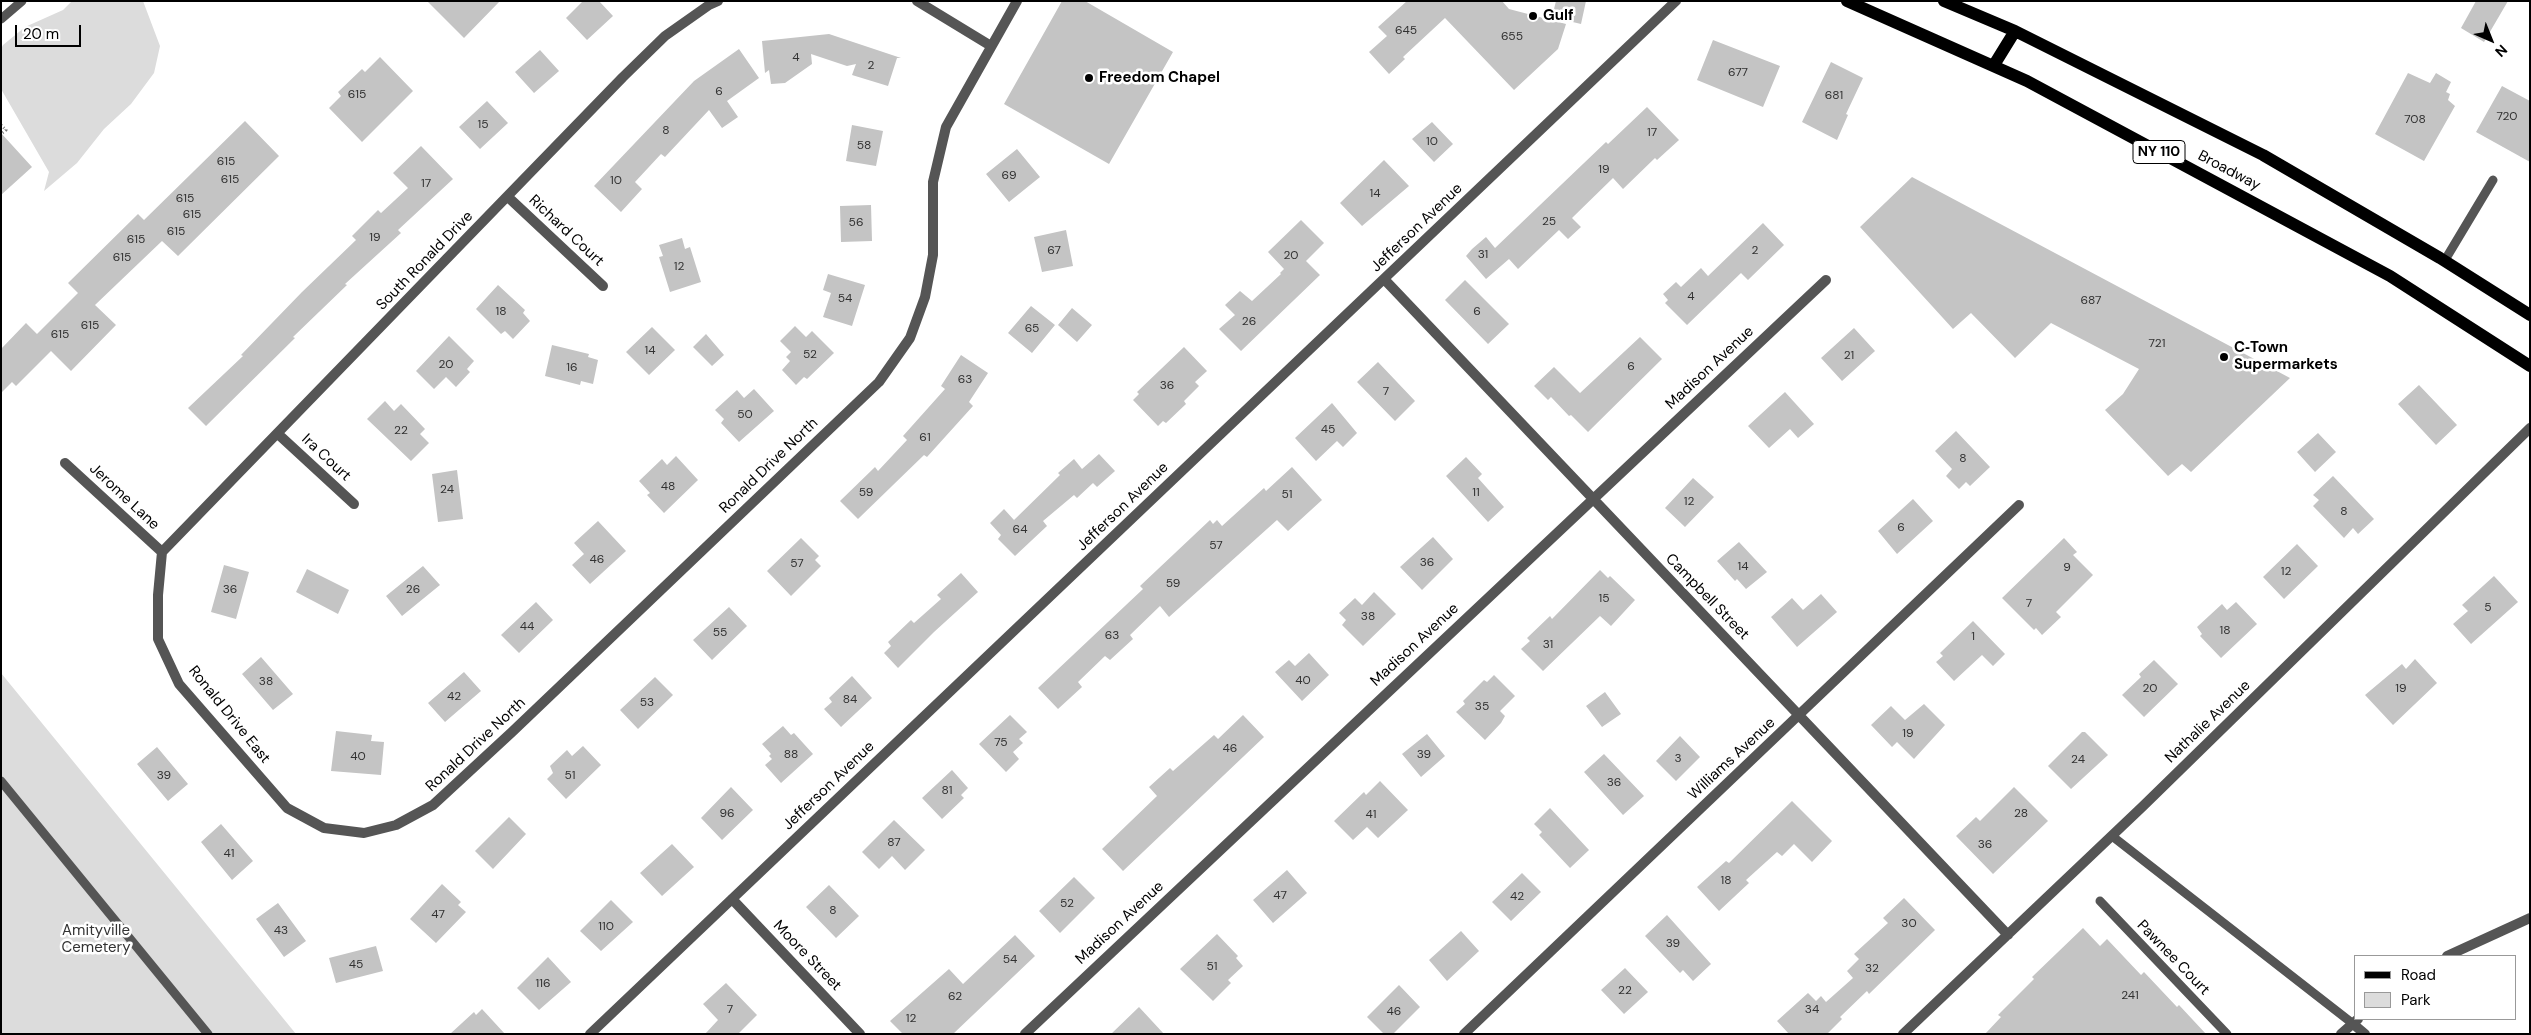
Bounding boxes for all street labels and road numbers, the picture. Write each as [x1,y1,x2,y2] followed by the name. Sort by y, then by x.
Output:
[2133,140,2185,163] road number: NY 110
[2195,147,2263,195] street label: Broadway
[1368,180,1466,276] street label: Jefferson Avenue
[525,192,607,270] street label: Richard Court
[373,208,477,314] street label: South Ronald Drive
[1662,323,1758,413] street label: Madison Avenue
[716,414,822,518] street label: Ronald Drive North
[298,431,354,485] street label: Ira Court
[1074,459,1172,555] street label: Jefferson Avenue
[85,460,163,534] street label: Jerome Lane
[1661,550,1753,644] street label: Campbell Street
[1367,600,1463,690] street label: Madison Avenue
[184,663,274,767] street label: Ronald Drive East
[2162,677,2254,767] street label: Nathalie Avenue
[422,694,530,796] street label: Ronald Drive North
[1685,714,1779,804] street label: Williams Avenue
[780,738,878,834] street label: Jefferson Avenue
[1072,878,1168,968] street label: Madison Avenue
[769,917,845,995] street label: Moore Street
[2133,917,2213,999] street label: Pawnee Court

